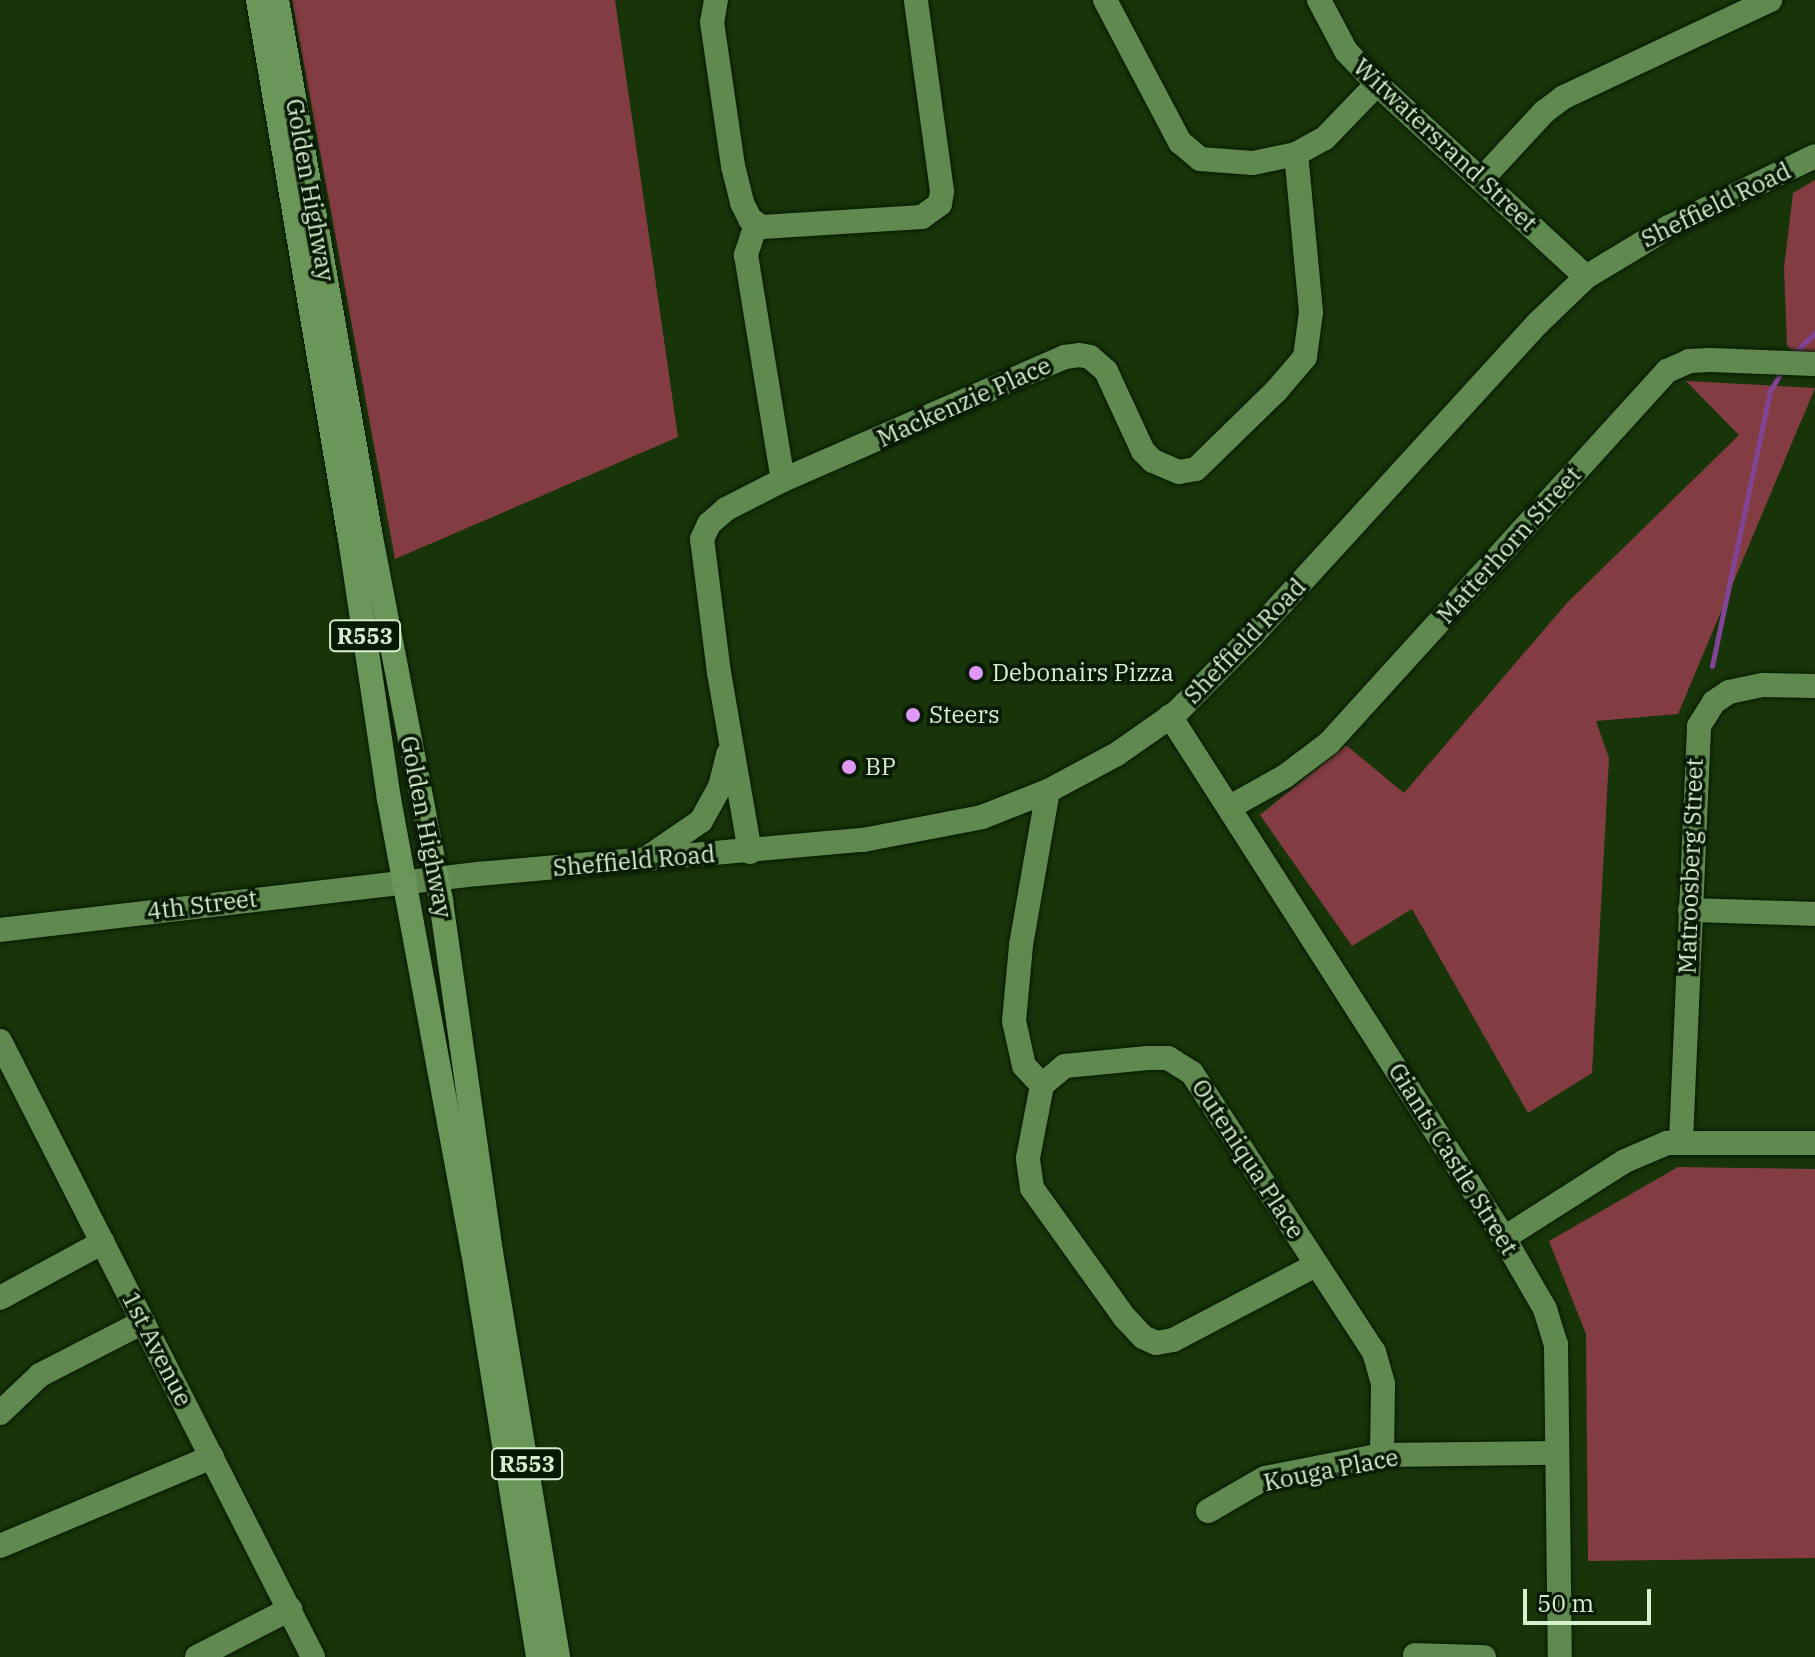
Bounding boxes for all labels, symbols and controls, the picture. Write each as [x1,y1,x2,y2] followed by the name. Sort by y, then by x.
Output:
[1347,52,1543,238] street label: Witwatersrand Street
[280,97,340,283] street label: Golden Highway
[1637,156,1795,254] street label: Sheffield Road
[873,351,1055,453] street label: Mackenzie Place
[1431,461,1587,629] street label: Matterhorn Street
[1178,572,1312,710] street label: Sheffield Road
[329,618,401,654] road number: R553
[992,659,1174,687] place label: Debonairs Pizza
[967,664,985,682] marker: Debonairs Pizza
[929,701,1000,729] place label: Steers
[904,706,922,724] marker: Steers
[394,734,458,920] street label: Golden Highway
[865,753,896,781] place label: BP
[840,758,858,776] marker: BP
[1673,758,1709,974] street label: Matroosberg Street
[552,840,716,882] street label: Sheffield Road
[145,884,259,926] street label: 4th Street
[1382,1058,1524,1260] street label: Giants Castle Street
[1186,1074,1310,1244] street label: Outeniqua Place
[116,1287,198,1411] street label: 1st Avenue
[1261,1443,1401,1497] street label: Kouga Place
[491,1446,563,1482] road number: R553
[1527,1573,1655,1623] scale bar
[1537,1587,1594,1619] text: 50 m

